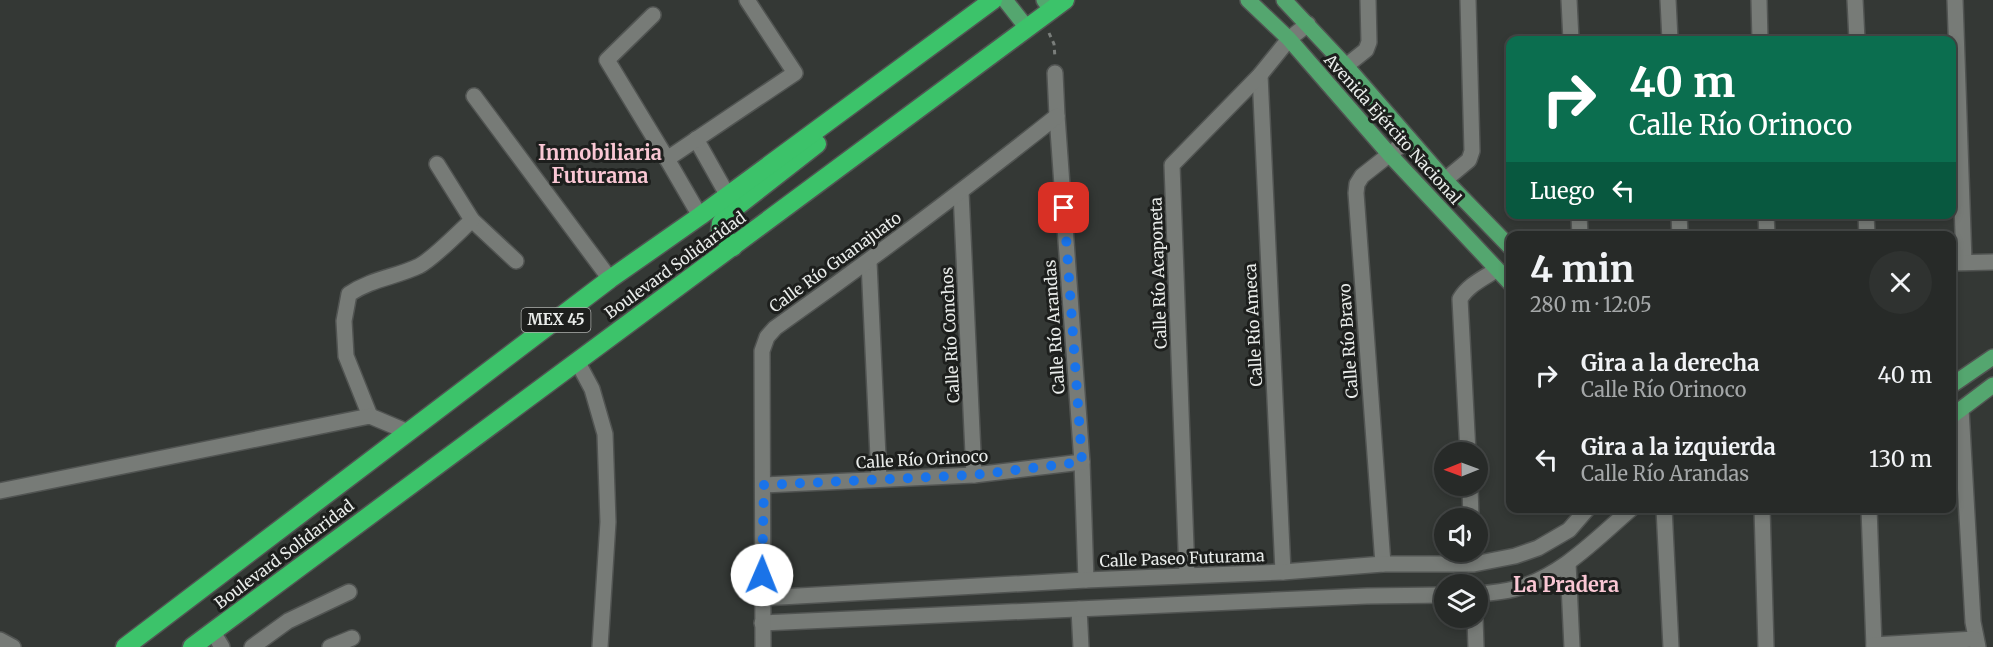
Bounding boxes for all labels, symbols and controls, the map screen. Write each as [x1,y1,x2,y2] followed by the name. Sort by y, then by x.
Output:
[1320,49,1466,208] street label: Avenida Ejército Nacional
[1629,56,1735,108] text: 40 m
[1530,60,1608,138] icon: right
[1629,108,1852,142] text: Calle Río Orinoco
[538,140,662,188] district label: Inmobiliaria Futurama
[1607,174,1640,207] icon: left
[1530,177,1595,205] text: Luego
[1038,182,1089,233] pin
[1047,191,1080,224] icon: arrive
[1145,196,1171,349] street label: Calle Río Acaponeta
[601,207,750,323] street label: Boulevard Solidaridad
[765,207,905,317] street label: Calle Río Guanajuato
[1530,247,1634,292] text: 4 min
[1869,251,1932,314] button: close
[1039,259,1069,395] street label: Calle Río Arandas
[1240,263,1266,387] street label: Calle Río Ameca
[936,266,964,404] street label: Calle Río Conchos
[1334,283,1362,399] street label: Calle Río Bravo
[1530,292,1652,317] text: 280 m · 12:05
[522,308,590,332] road number: MEX 45
[1581,349,1759,377] text: Gira a la derecha
[1530,359,1563,392] icon: right
[1877,361,1932,389] text: 40 m
[1581,377,1746,402] text: Calle Río Orinoco
[1581,433,1776,461] text: Gira a la izquierda
[1434,442,1488,496] north arrow
[1434,442,1488,628] map controls
[1530,443,1563,476] icon: left
[1869,445,1932,473] text: 130 m
[855,446,989,472] street label: Calle Río Orinoco
[1581,461,1749,486] text: Calle Río Arandas
[210,495,358,613] street label: Boulevard Solidaridad
[1434,508,1488,562] button: sound
[730,543,794,607] position arrow
[1099,545,1265,571] street label: Calle Paseo Futurama
[1513,572,1619,597] district label: La Pradera
[1434,574,1488,628] button: layers

